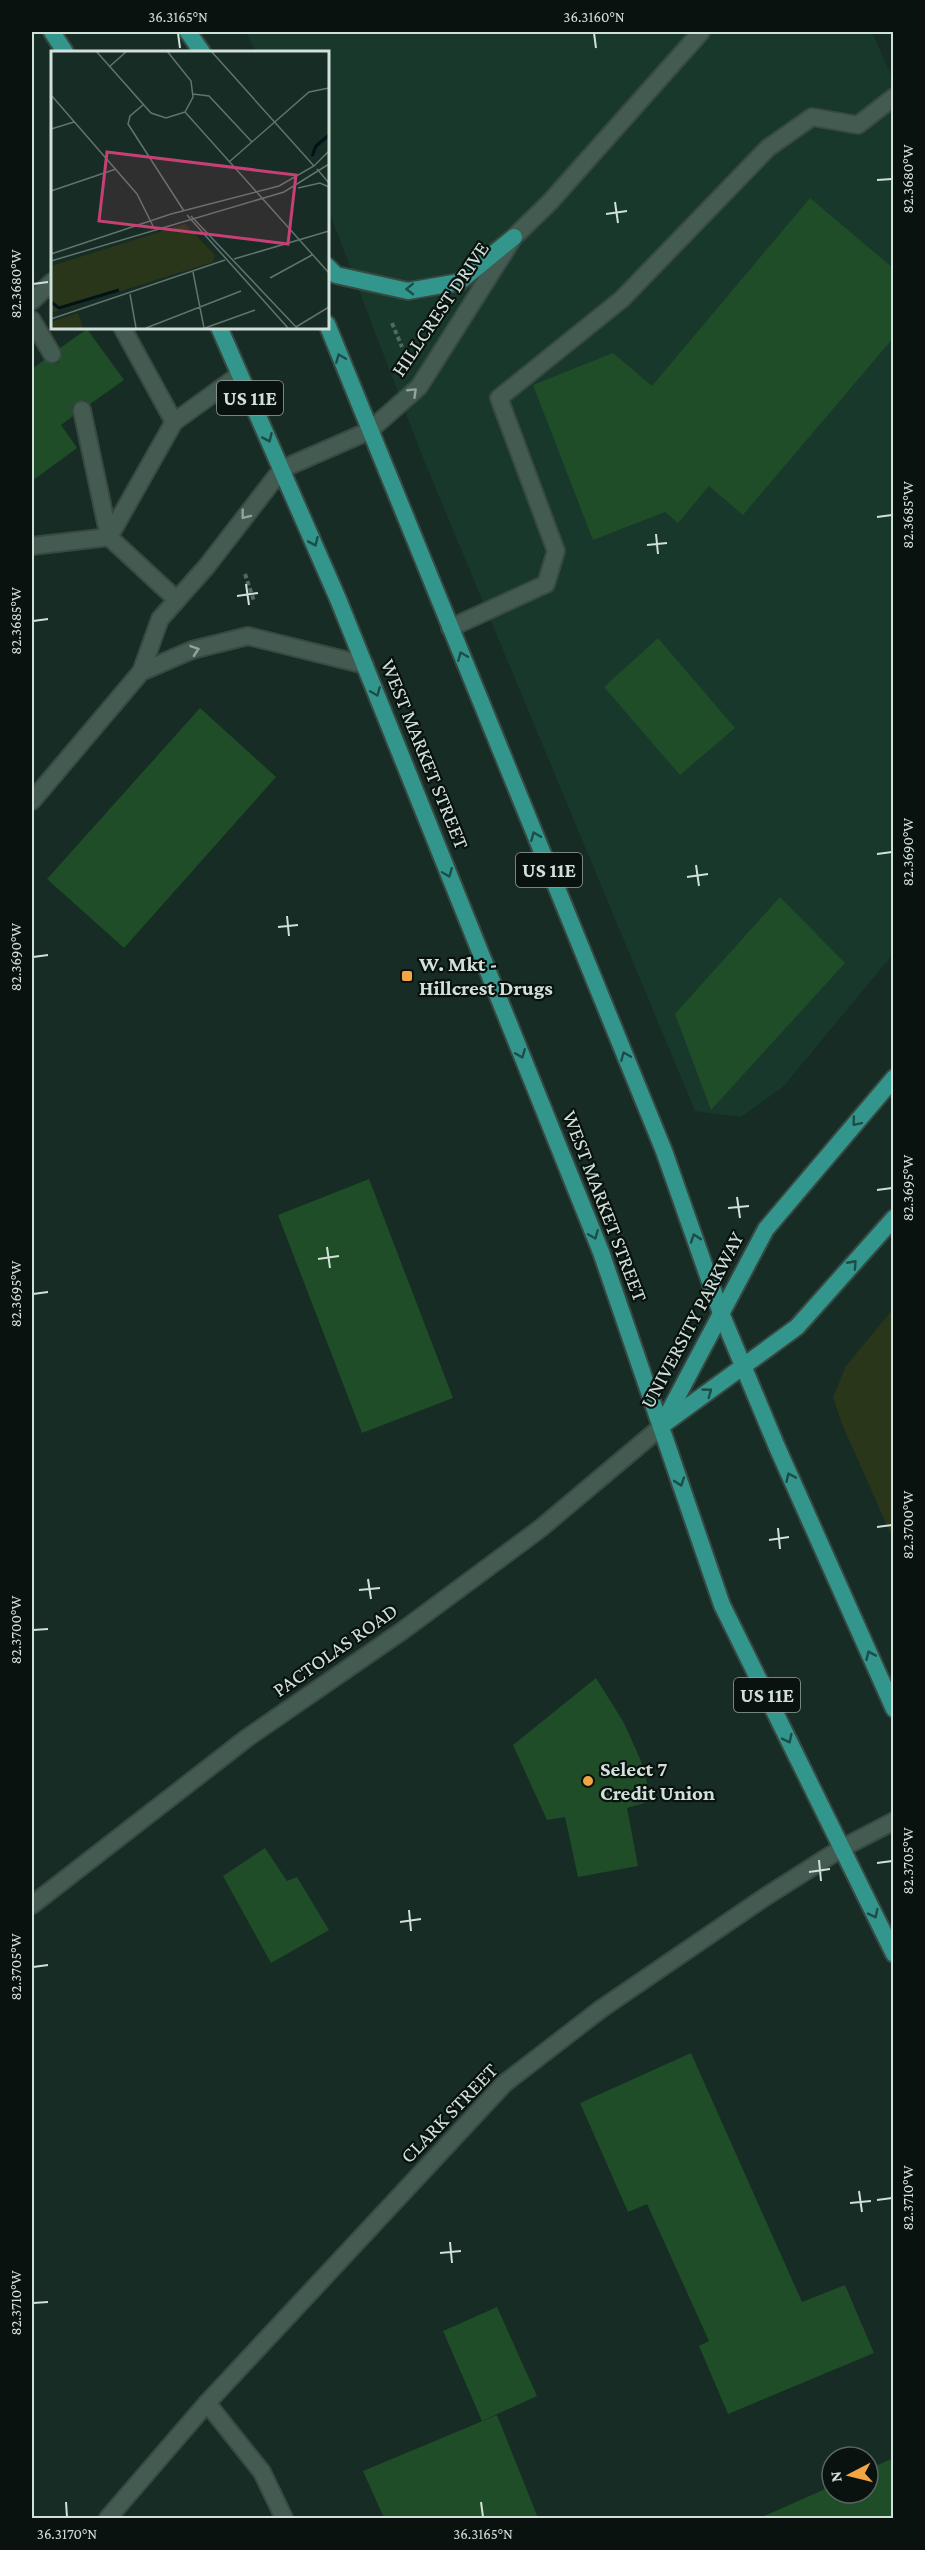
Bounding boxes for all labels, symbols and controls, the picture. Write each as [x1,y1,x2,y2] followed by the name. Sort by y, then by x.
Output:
[148,9,208,25] text: 36.3165°N
[563,9,625,25] text: 36.3160°N
[51,51,328,328] inset map
[900,144,916,214] text: 82.3680°W
[386,237,494,381] street label: HILLCREST DRIVE
[8,249,24,319] text: 82.3680°W
[405,283,414,295] one-way arrow
[335,353,348,364] one-way arrow
[217,381,283,415] road number: US 11E
[405,388,416,399] one-way arrow
[261,432,273,443] one-way arrow
[900,481,916,549] text: 82.3685°W
[242,508,253,519] one-way arrow
[306,535,318,546] one-way arrow
[8,587,24,655] text: 82.3685°W
[189,644,200,657] one-way arrow
[457,651,469,662] one-way arrow
[376,656,474,853] street label: WEST MARKET STREET
[369,686,381,697] one-way arrow
[900,818,916,886] text: 82.3690°W
[530,832,542,843] one-way arrow
[516,853,582,887] road number: US 11E
[441,867,453,878] one-way arrow
[8,923,24,991] text: 82.3690°W
[418,952,553,1000] place label: W. Mkt - Hillcrest Drugs
[400,969,414,983] marker: W. Mkt - Hillcrest Drugs
[514,1048,526,1059] one-way arrow
[620,1051,632,1062] one-way arrow
[557,1107,653,1305] street label: WEST MARKET STREET
[852,1115,863,1126] one-way arrow
[900,1154,916,1221] text: 82.3695°W
[635,1227,749,1412] street label: UNIVERSITY PARKWAY
[587,1229,599,1240] one-way arrow
[689,1233,702,1244] one-way arrow
[8,1260,24,1327] text: 82.3695°W
[846,1260,857,1270] one-way arrow
[701,1388,712,1399] one-way arrow
[786,1473,798,1484] one-way arrow
[672,1476,685,1487] one-way arrow
[900,1491,916,1559] text: 82.3700°W
[8,1596,24,1664] text: 82.3700°W
[268,1598,402,1702] street label: PACTOLAS ROAD
[865,1651,877,1662] one-way arrow
[734,1678,800,1712] road number: US 11E
[781,1732,792,1743] one-way arrow
[600,1757,715,1805] place label: Select 7 Credit Union
[581,1774,595,1788] marker: Select 7 Credit Union
[900,1827,916,1894] text: 82.3705°W
[866,1907,878,1918] one-way arrow
[8,1933,24,2000] text: 82.3705°W
[395,2058,503,2168] street label: CLARK STREET
[900,2165,916,2231] text: 82.3710°W
[8,2270,24,2336] text: 82.3710°W
[820,2445,880,2505] north arrow
[826,2470,845,2483] text: N
[37,2526,97,2542] text: 36.3170°N
[453,2526,513,2542] text: 36.3165°N

